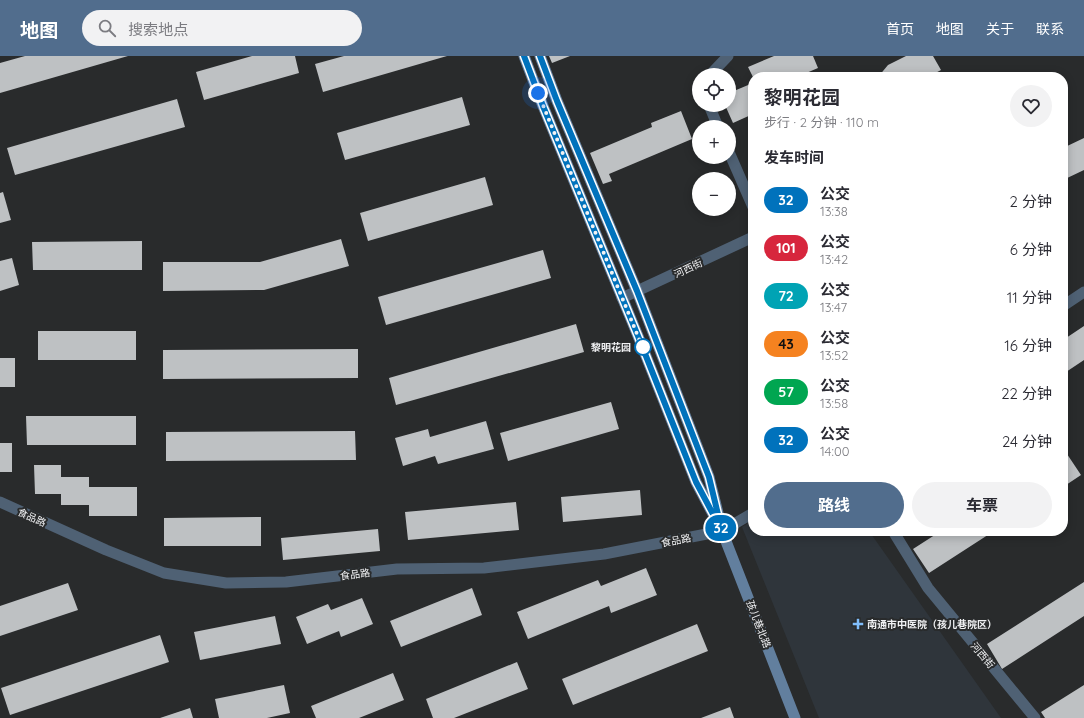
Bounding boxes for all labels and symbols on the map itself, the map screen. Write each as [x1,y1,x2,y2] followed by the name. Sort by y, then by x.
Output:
[528,83,548,103] your location
[672,256,705,281] street label: 河西街
[634,338,652,356] marker: 黎明花园
[591,341,631,354] place label: 黎明花园
[15,505,48,529] street label: 食品路
[703,515,739,541] line badge: 32
[660,531,692,550] street label: 食品路
[339,566,371,583] street label: 食品路
[744,599,774,650] street label: 孩儿巷北路
[852,618,864,630] marker: 南通市中医院（孩儿巷院区）
[867,618,997,631] place label: 南通市中医院（孩儿巷院区）
[968,640,997,671] street label: 河西街

